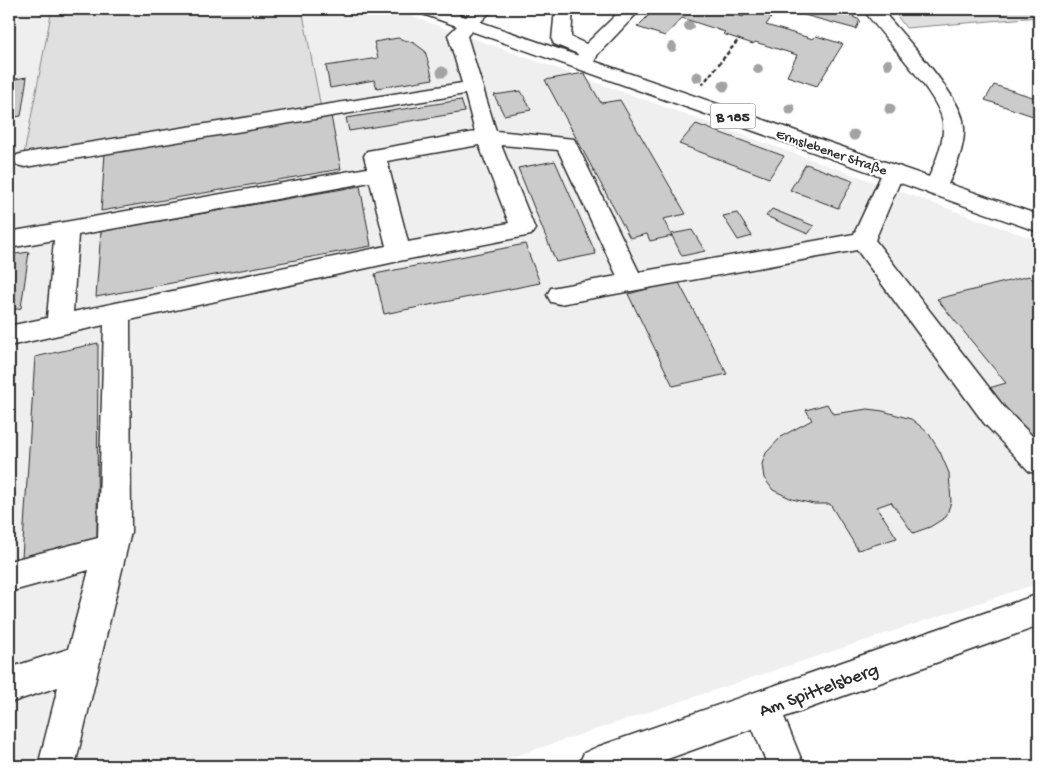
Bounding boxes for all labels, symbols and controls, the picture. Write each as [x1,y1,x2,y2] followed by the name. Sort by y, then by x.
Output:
[710,104,756,128] road number: B 185
[773,126,890,181] street label: Ermslebener Straße
[756,659,882,724] street label: Am Spittelsberg

